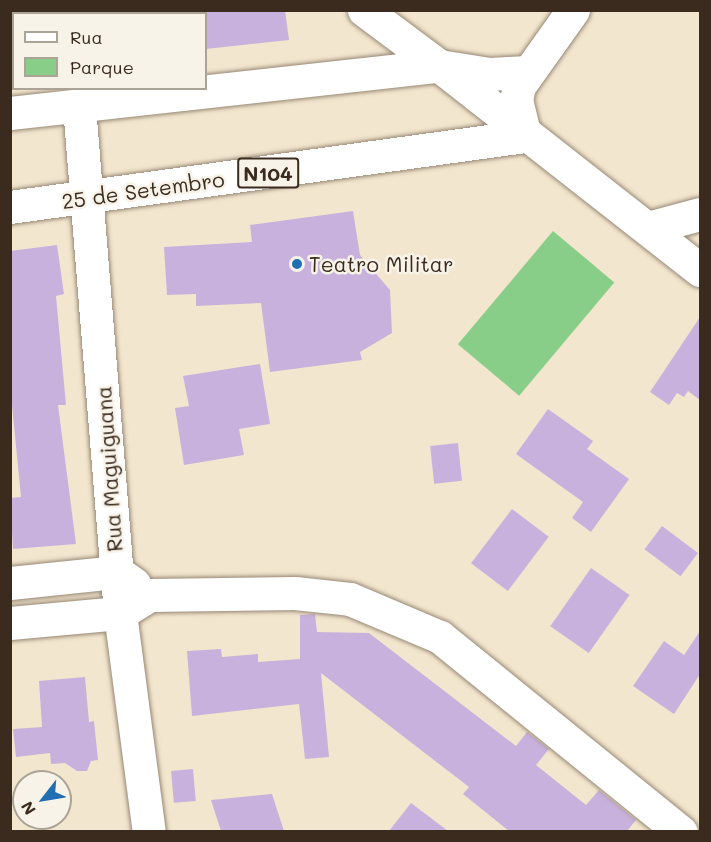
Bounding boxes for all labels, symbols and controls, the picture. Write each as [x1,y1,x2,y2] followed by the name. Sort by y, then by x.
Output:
[12,12,207,90] legend
[70,25,103,49] text: Rua
[70,55,134,79] text: Parque
[236,156,300,190] road number: N104
[60,166,226,214] street label: 25 de Setembro
[309,251,453,277] place label: Teatro Militar
[290,257,304,271] marker: Teatro Militar
[91,385,127,553] street label: Rua Maguiguana
[12,770,72,830] north arrow
[16,798,40,819] text: N

